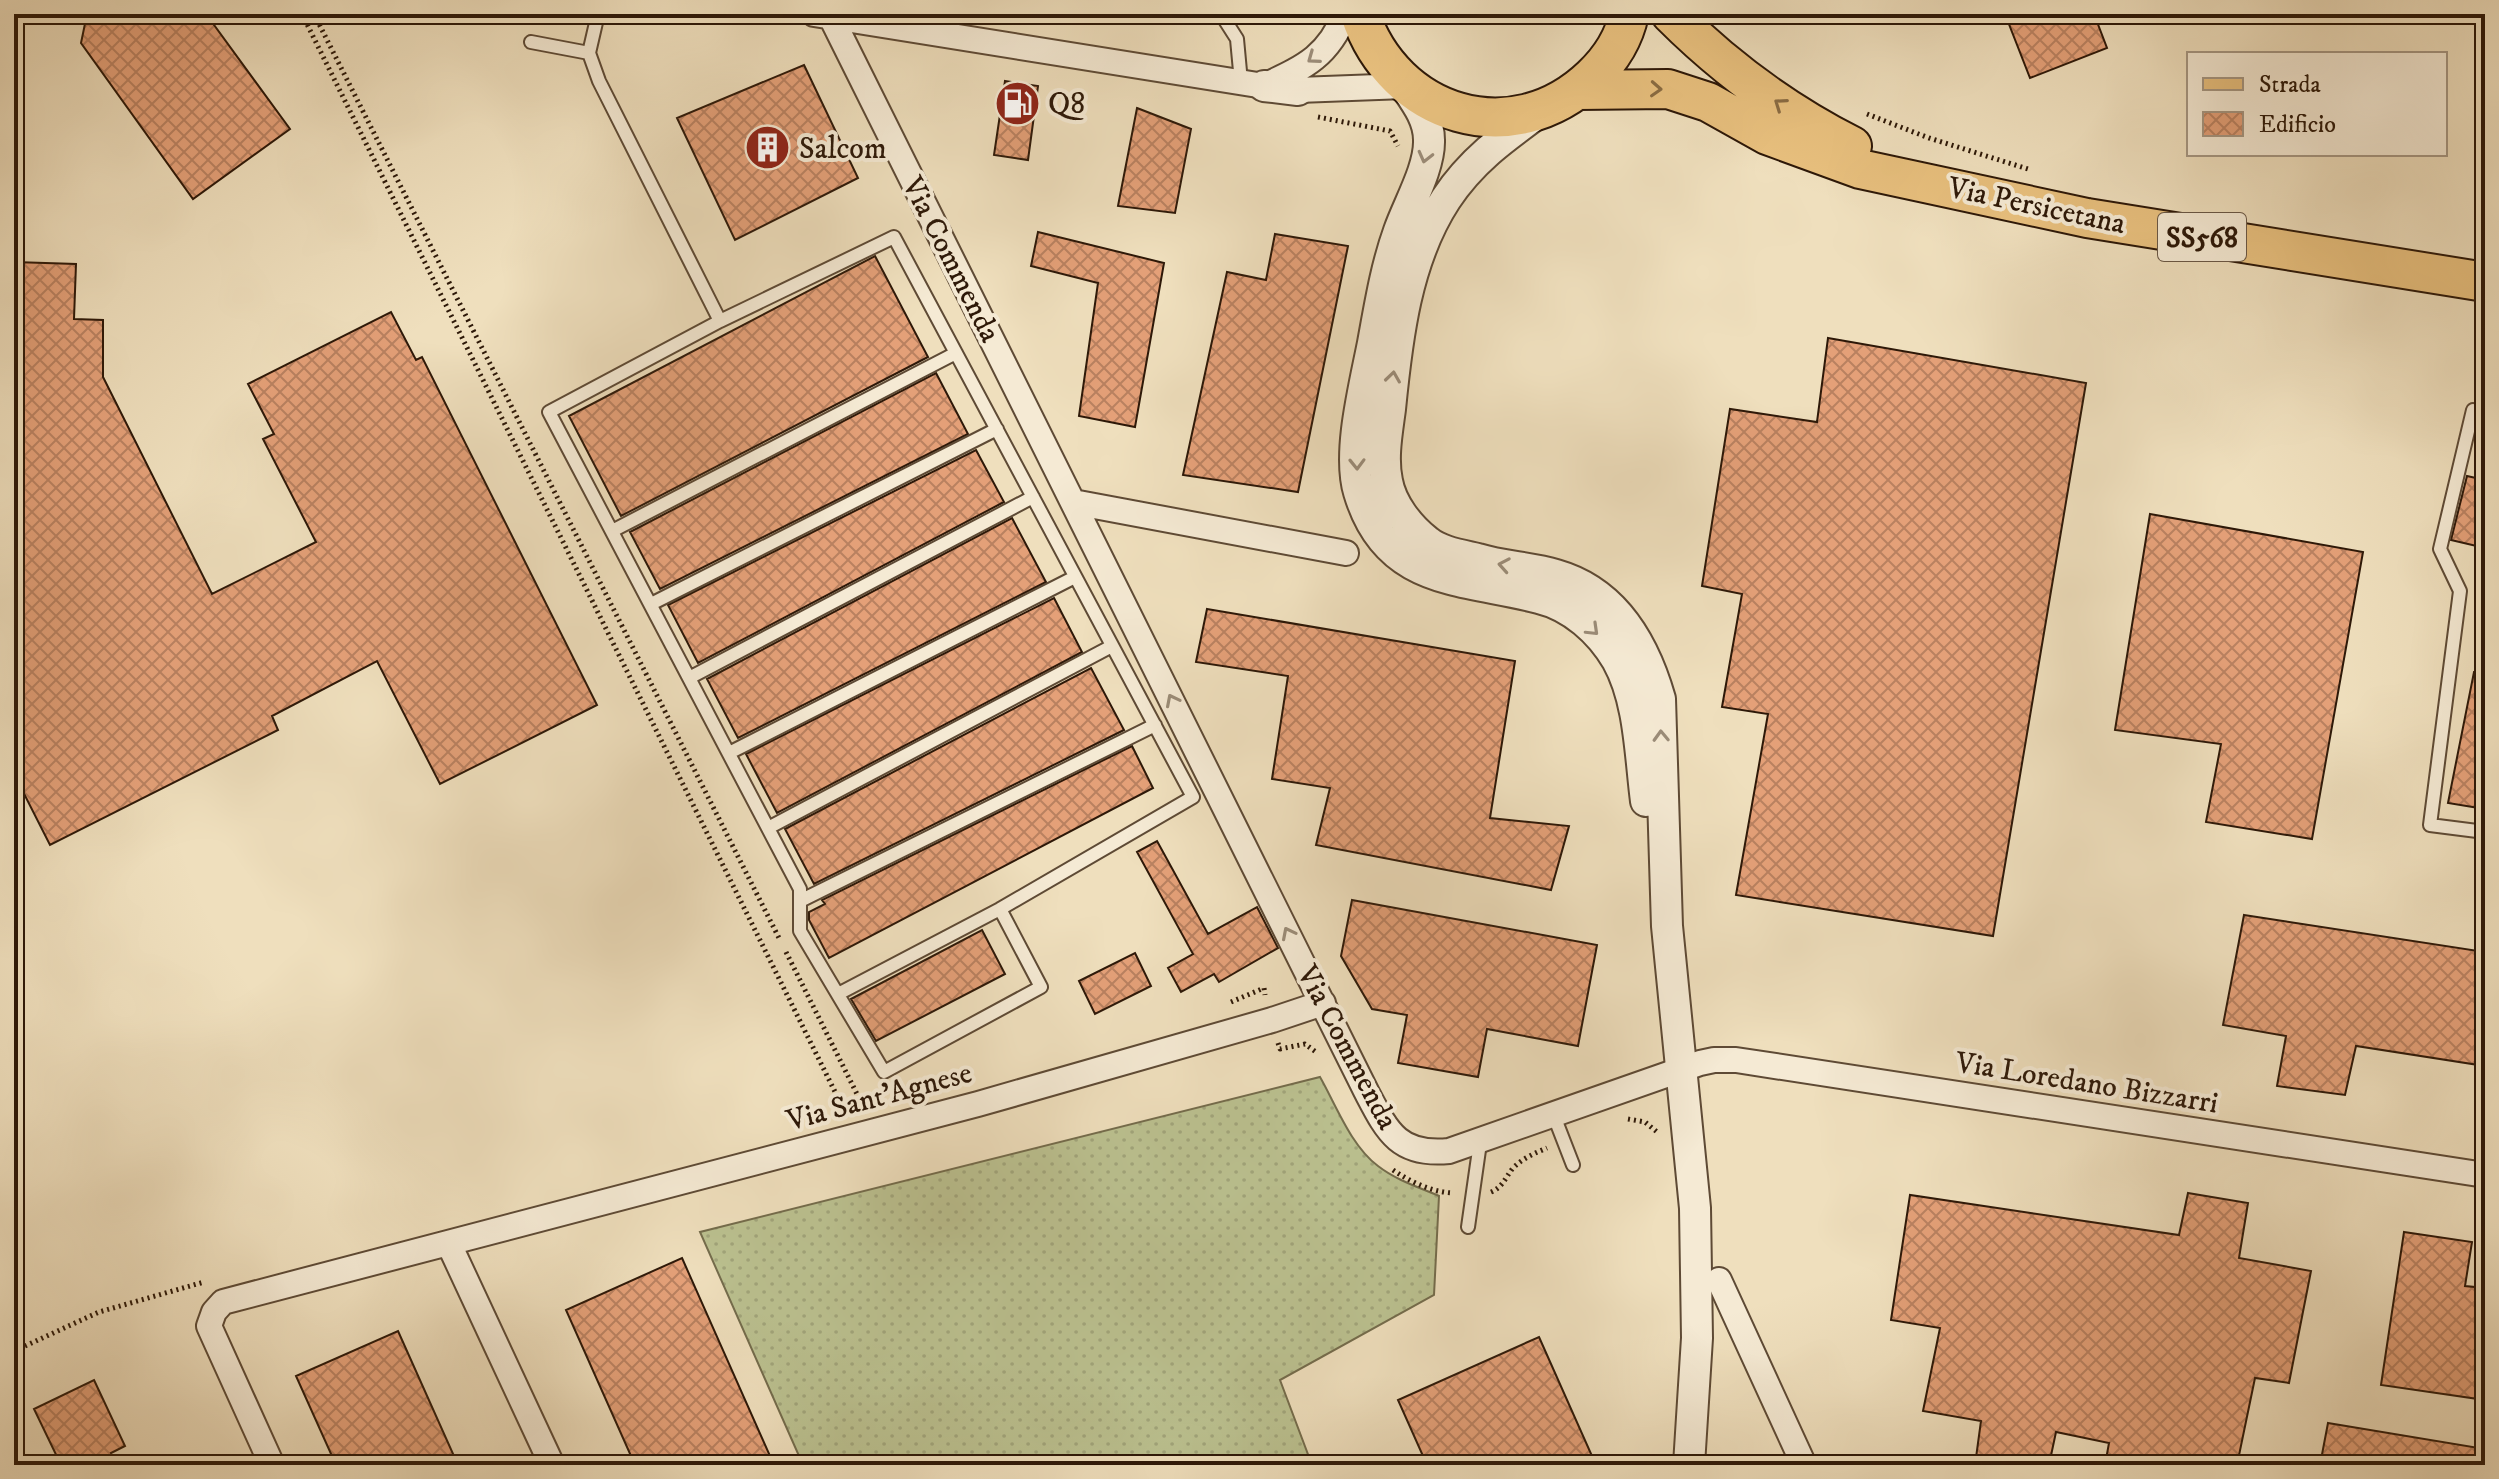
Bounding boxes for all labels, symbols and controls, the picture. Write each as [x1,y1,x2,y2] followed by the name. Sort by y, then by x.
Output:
[1307,49,1322,63] one-way arrow
[2187,52,2447,156] legend
[2259,70,2321,100] text: Strada
[993,79,1041,127] fuel station icon: Q8
[1650,80,1663,97] one-way arrow
[1048,86,1085,123] place label: Q8
[1775,99,1789,114] one-way arrow
[2259,110,2336,140] text: Edificio
[744,124,792,172] building icon: Salcom
[799,131,886,168] place label: Salcom
[1418,150,1435,164] one-way arrow
[1944,169,2129,243] street label: Via Persicetana
[893,170,1008,349] street label: Via Commenda
[2158,213,2246,261] road number: SS568
[1384,370,1401,384] one-way arrow
[1348,458,1366,471] one-way arrow
[1498,558,1511,575] one-way arrow
[1584,621,1598,635] one-way arrow
[1166,694,1182,709] one-way arrow
[1652,729,1669,742] one-way arrow
[1282,926,1298,941] one-way arrow
[1287,958,1406,1136] street label: Via Commenda
[1952,1044,2221,1122] street label: Via Loredano Bizzarri
[782,1055,976,1140] street label: Via Sant'Agnese

